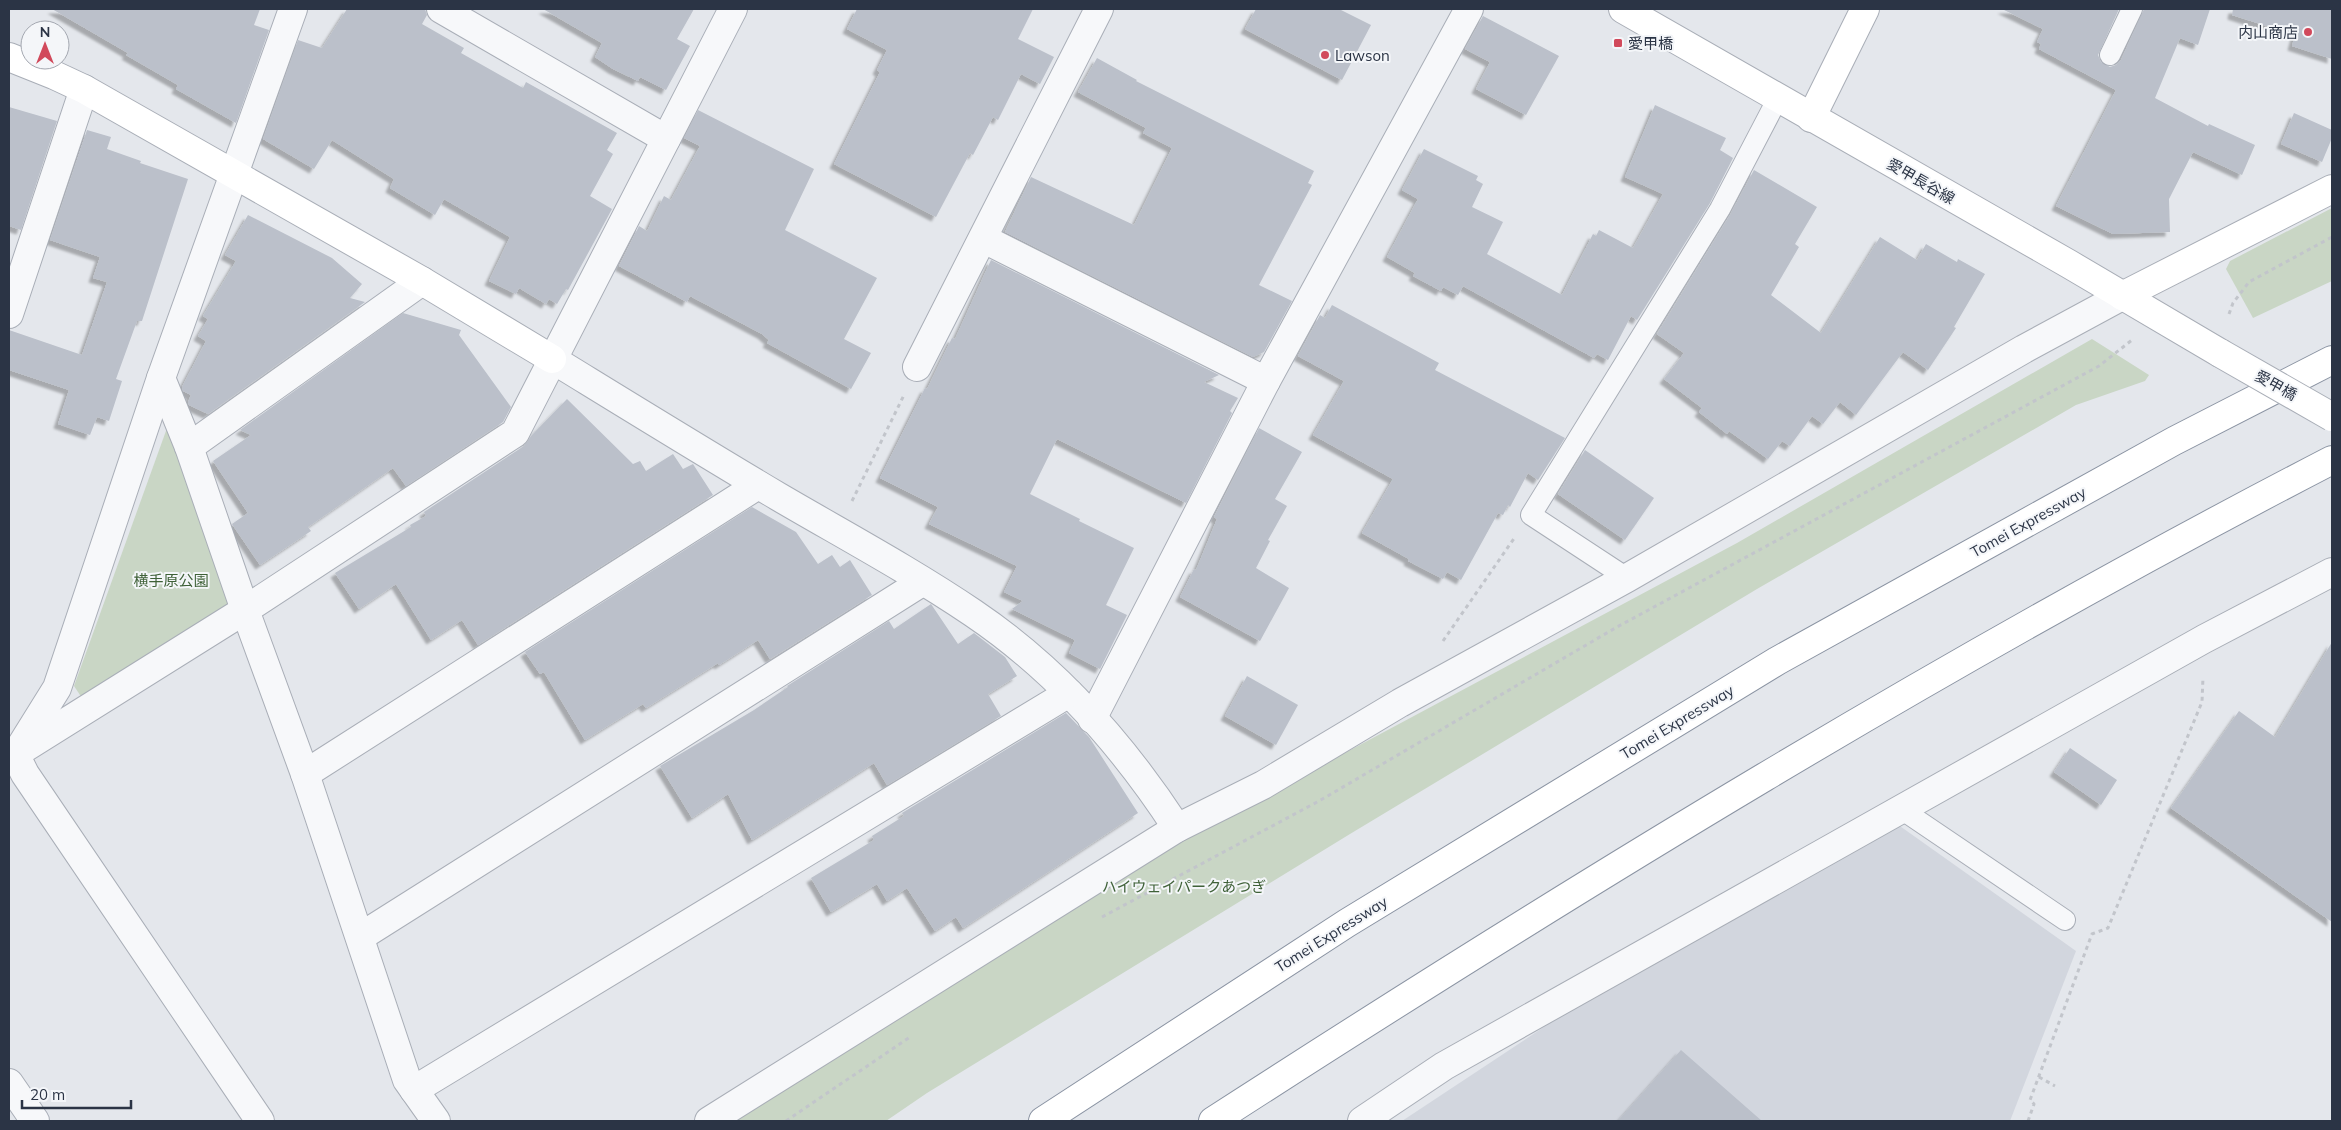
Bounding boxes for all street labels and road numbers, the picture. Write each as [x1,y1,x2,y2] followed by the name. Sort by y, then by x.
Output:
[1884,154,1958,208] street label: 愛甲長谷線
[2252,366,2300,404] street label: 愛甲橋
[1967,482,2089,562] street label: Tomei Expressway
[1617,681,1737,763] street label: Tomei Expressway
[1271,892,1391,976] street label: Tomei Expressway

